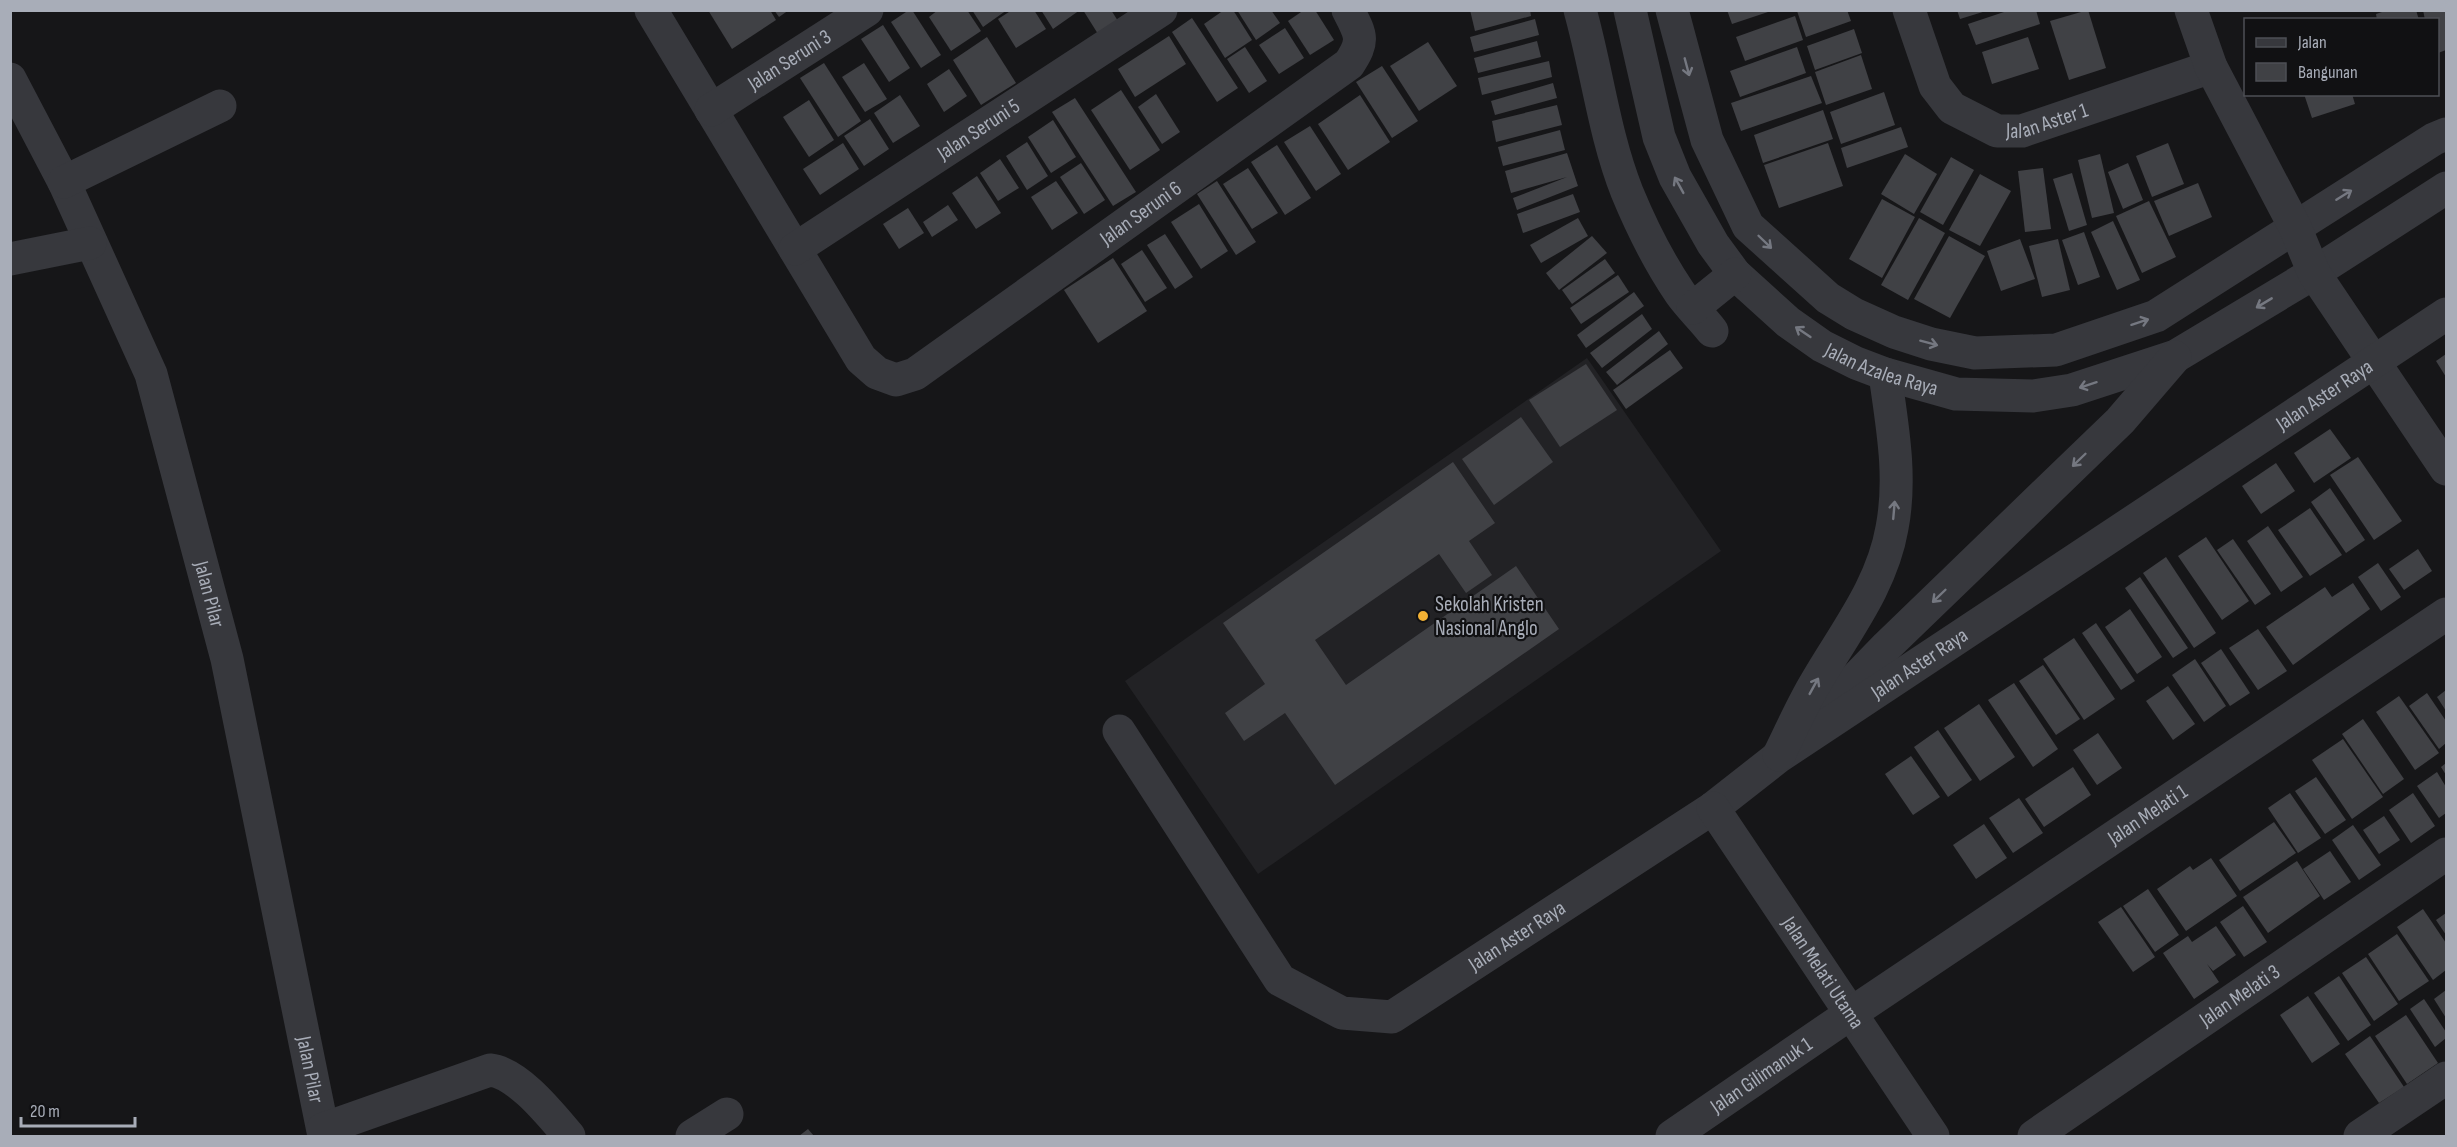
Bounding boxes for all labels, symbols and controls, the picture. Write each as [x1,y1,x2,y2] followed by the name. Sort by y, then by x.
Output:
[2244,18,2439,96] legend
[742,24,836,97] street label: Jalan Seruni 3
[2297,32,2327,53] text: Jalan
[1682,57,1693,76] one-way arrow
[2298,62,2358,83] text: Bangunan
[932,94,1025,166] street label: Jalan Seruni 5
[2005,97,2092,144] street label: Jalan Aster 1
[1094,176,1187,251] street label: Jalan Seruni 6
[1673,177,1685,194] one-way arrow
[2335,189,2352,201] one-way arrow
[1758,235,1773,250] one-way arrow
[2256,297,2273,309] one-way arrow
[2130,315,2149,326] one-way arrow
[1795,326,1812,338] one-way arrow
[1820,337,1941,401] street label: Jalan Azalea Raya
[1919,337,1938,349] one-way arrow
[2271,354,2378,437] street label: Jalan Aster Raya
[2079,380,2098,391] one-way arrow
[2072,453,2087,468] one-way arrow
[1889,501,1900,521] one-way arrow
[188,558,230,630] street label: Jalan Pilar
[1932,589,1947,603] one-way arrow
[1435,592,1544,641] place label: Sekolah Kristen Nasional Anglo
[1416,609,1430,623] marker: Sekolah Kristen Nasional Anglo
[1866,623,1973,705] street label: Jalan Aster Raya
[1808,678,1820,695] one-way arrow
[2102,779,2193,851] street label: Jalan Melati 1
[1463,895,1570,977] street label: Jalan Aster Raya
[1776,911,1869,1034] street label: Jalan Melati Utama
[2194,959,2285,1033] street label: Jalan Melati 3
[1705,1031,1817,1119] street label: Jalan Gilimanuk 1
[291,1033,329,1105] street label: Jalan Pilar
[21,1090,135,1128] scale bar
[30,1101,60,1122] text: 20 m

